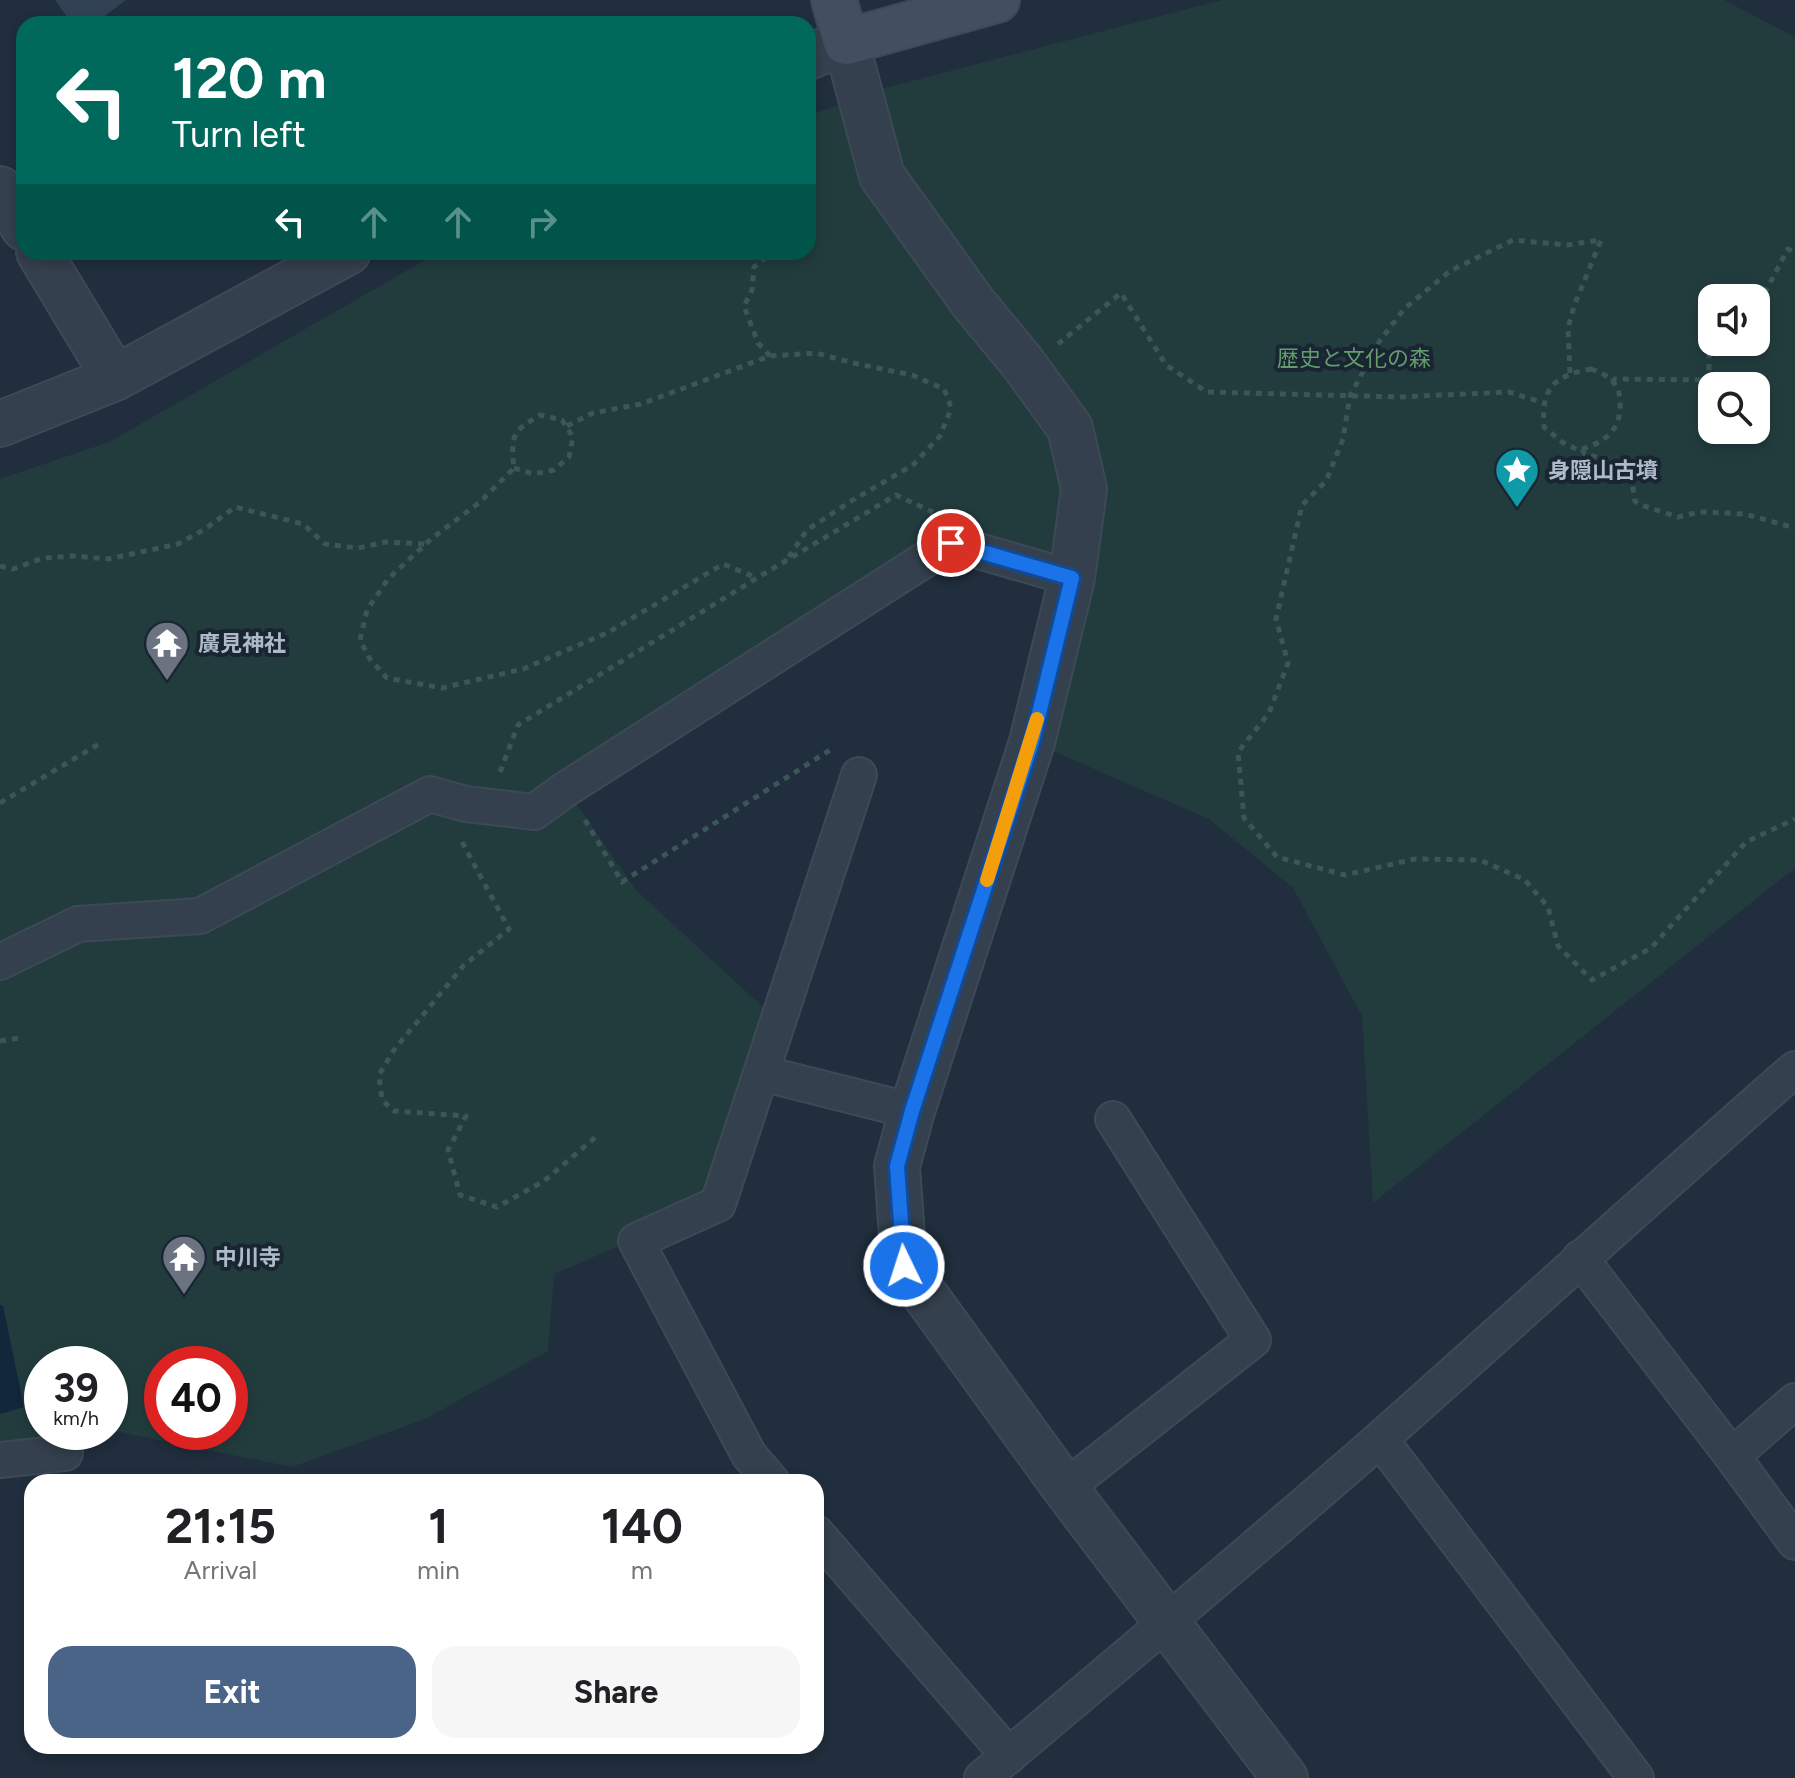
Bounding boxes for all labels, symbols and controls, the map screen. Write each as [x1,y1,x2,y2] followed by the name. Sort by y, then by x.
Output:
[172,45,327,112] text: 120 m
[40,48,144,152] icon: left
[172,113,306,156] text: Turn left
[268,200,312,244] icon: left
[352,200,396,244] icon: ahead
[436,200,480,244] icon: ahead
[520,200,564,244] icon: right
[1698,284,1770,444] map controls
[1698,284,1770,356] button: sound
[1277,345,1431,372] park label: 歴史と文化の森
[1698,372,1770,444] button: search
[1493,446,1541,509] place icon: 身隠山古墳
[1548,457,1658,484] place label: 身隠山古墳
[917,509,985,577] pin
[929,521,973,565] icon: arrive
[143,619,191,682] temple icon: 廣見神社
[198,630,286,657] place label: 廣見神社
[862,1224,946,1308] position arrow
[160,1233,208,1296] temple icon: 中川寺
[215,1244,281,1271] place label: 中川寺
[144,1346,248,1450] speed limit sign: 40
[53,1364,99,1412] text: 39
[53,1406,99,1430] text: km/h
[165,1497,276,1555] text: 21:15
[428,1497,449,1555] text: 1
[601,1497,683,1555] text: 140
[184,1554,257,1586] text: Arrival
[417,1554,460,1586] text: min
[631,1554,653,1586] text: m
[48,1646,416,1738] button: Exit
[432,1646,800,1738] button: Share

